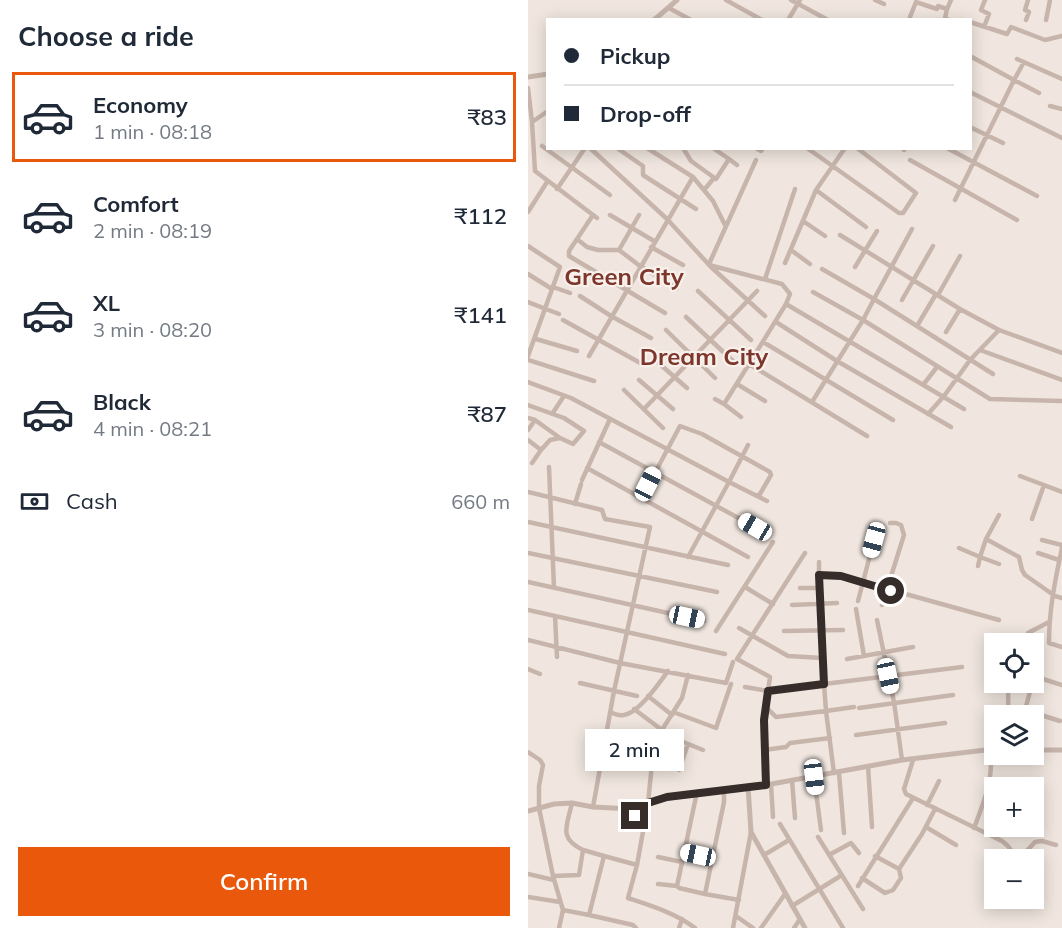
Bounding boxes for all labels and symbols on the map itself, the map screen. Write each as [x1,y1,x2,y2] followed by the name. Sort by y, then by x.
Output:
[564,261,685,291] district label: Green City
[640,341,769,371] district label: Dream City
[632,464,664,504] car
[735,510,775,544] car
[861,520,887,560] car
[877,577,904,604] route start
[668,604,706,630] car
[875,657,901,695] car
[585,729,684,771] callout: 2 min
[803,758,825,796] car
[621,802,648,829] route end
[679,842,717,868] car

